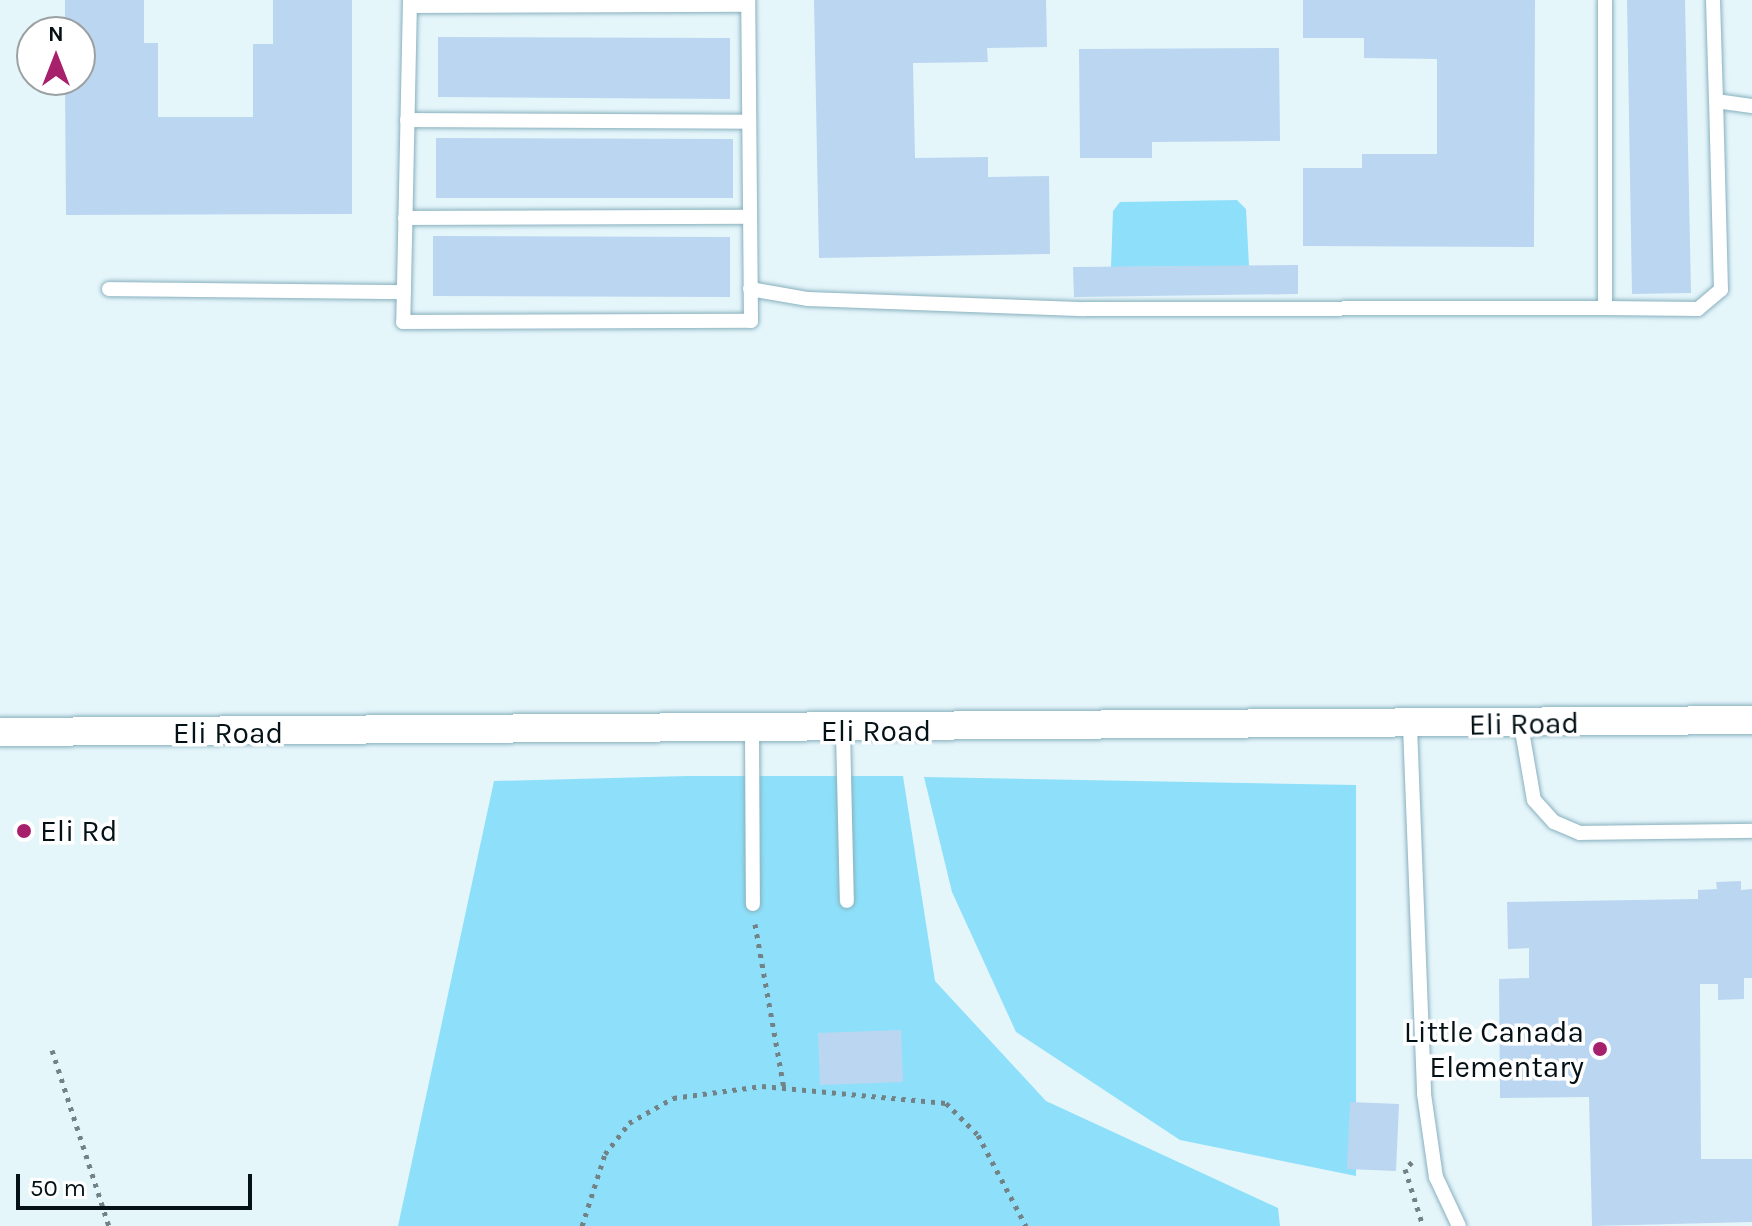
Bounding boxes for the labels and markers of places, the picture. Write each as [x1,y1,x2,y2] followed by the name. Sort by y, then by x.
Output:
[40,813,117,849] place label: Eli Rd
[15,822,33,840] marker: Eli Rd
[1404,1014,1584,1084] place label: Little Canada Elementary
[1591,1040,1609,1058] marker: Little Canada Elementary

